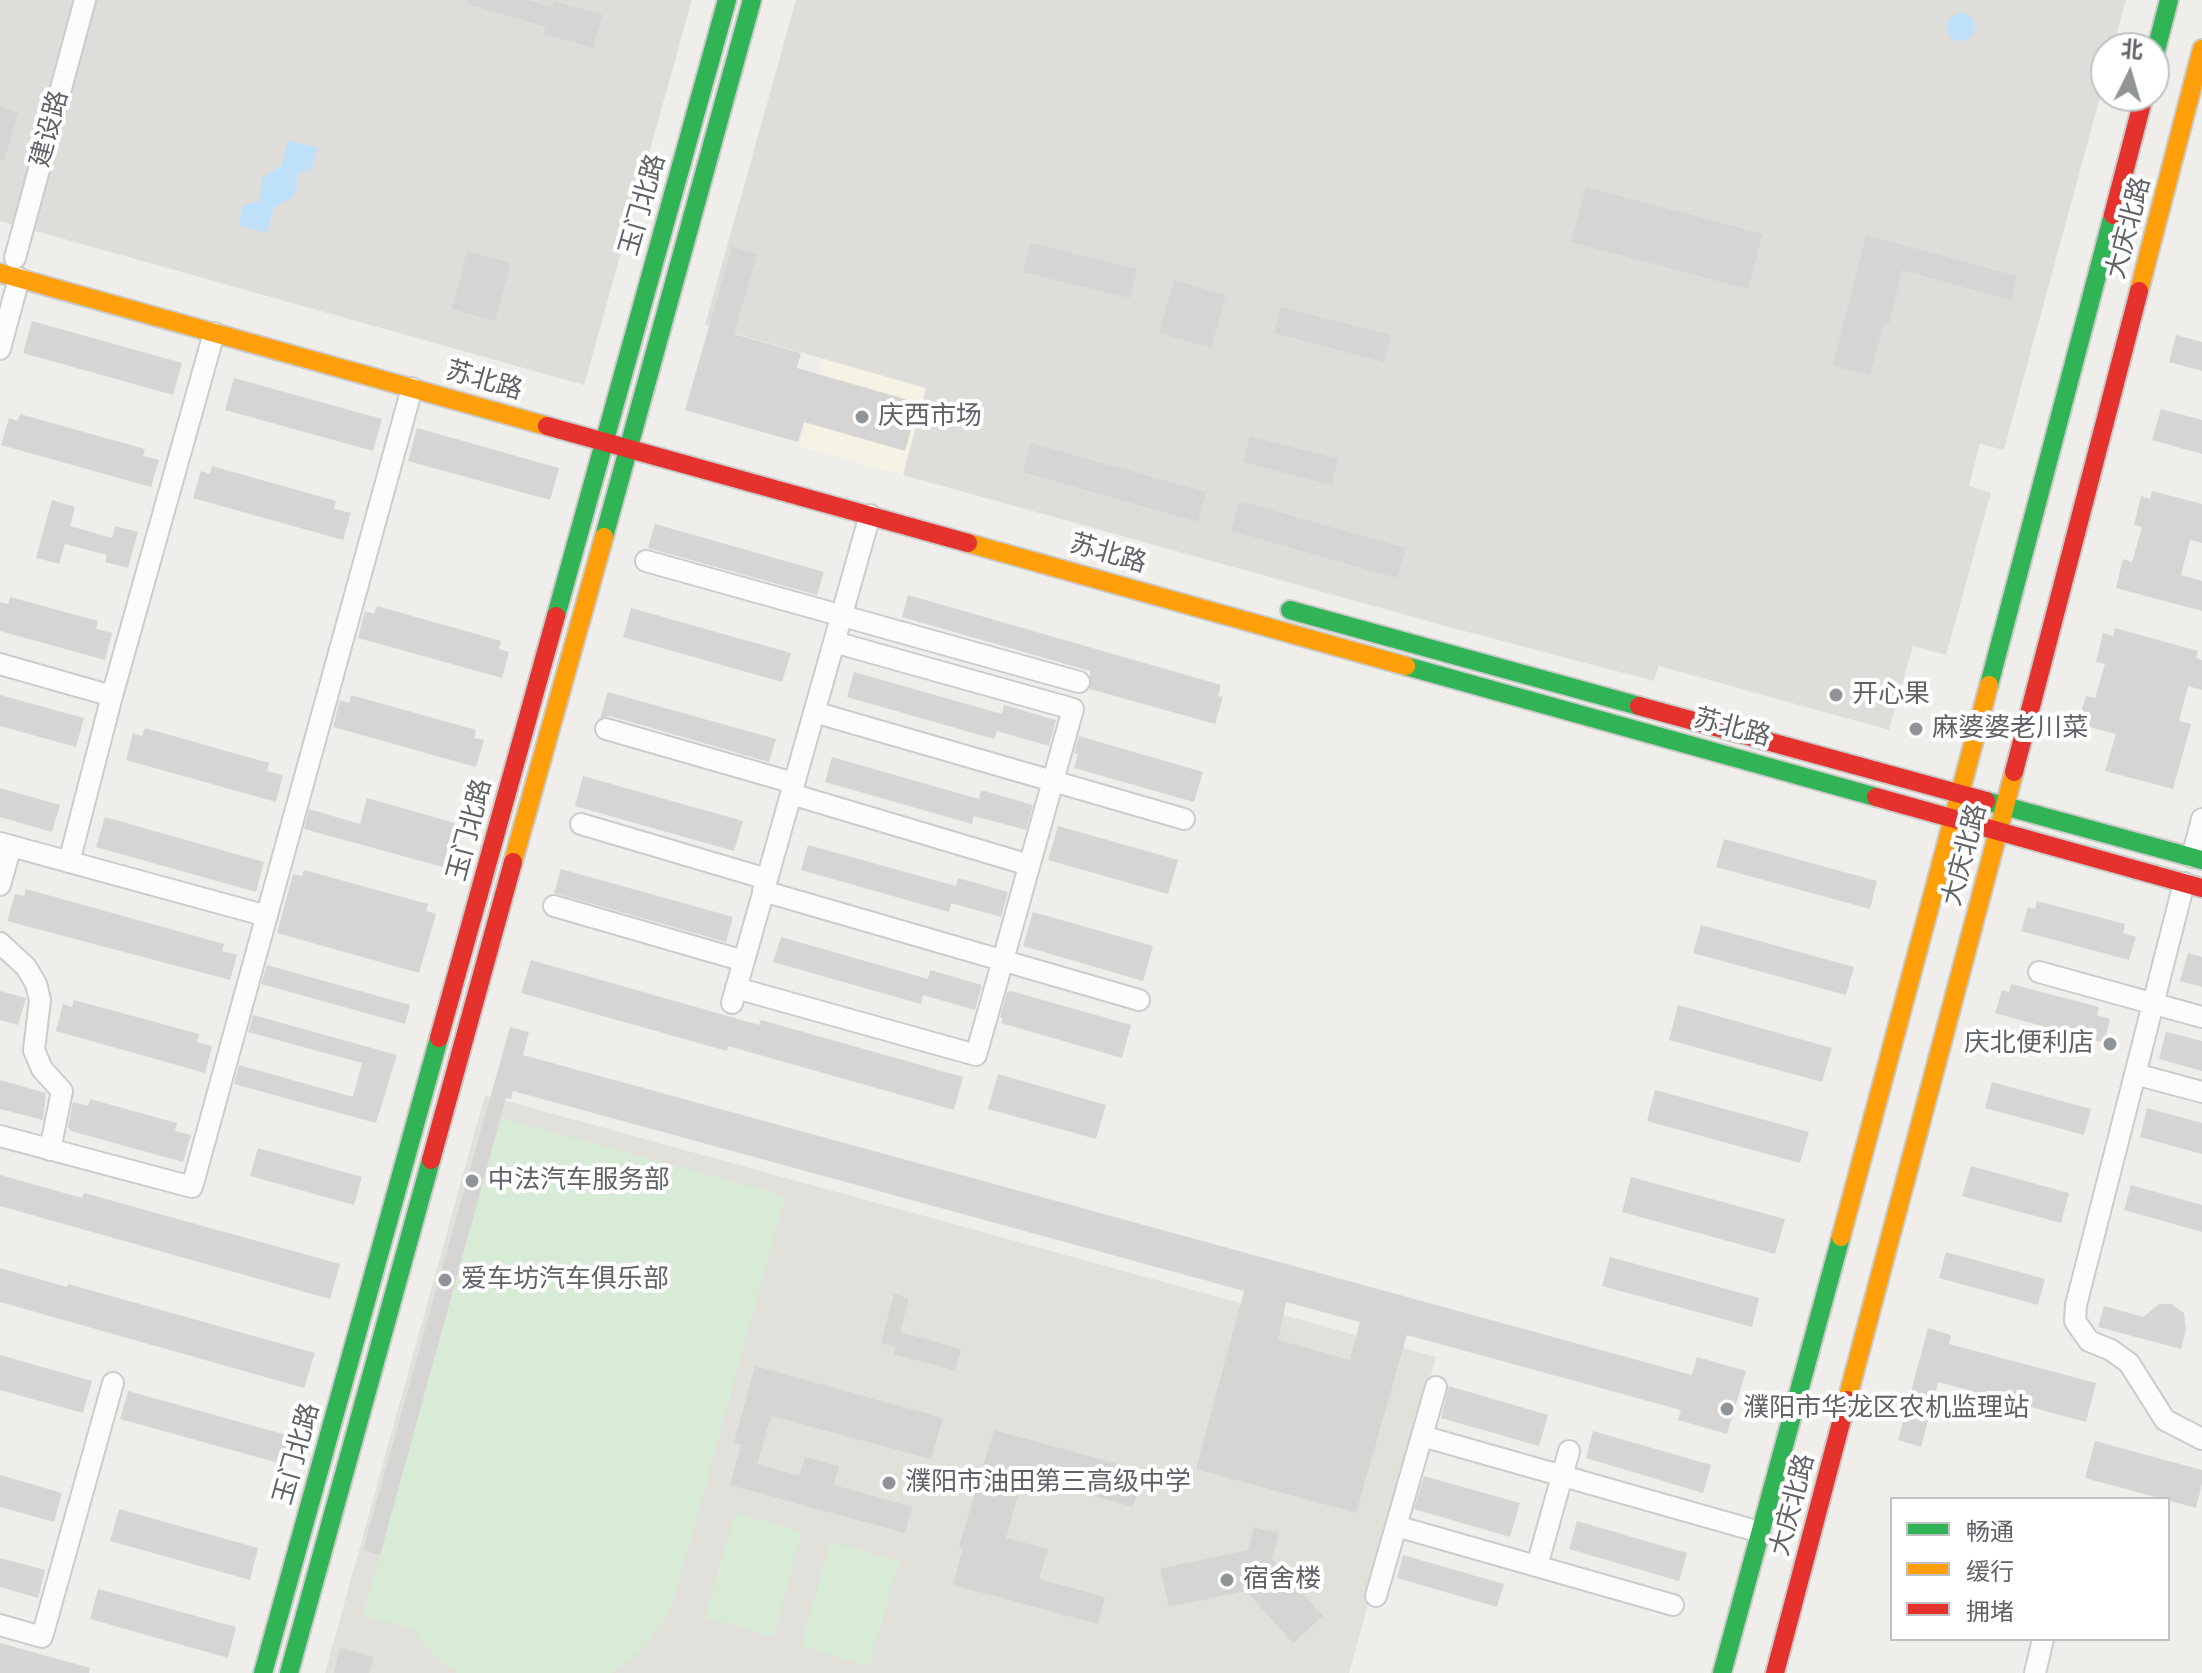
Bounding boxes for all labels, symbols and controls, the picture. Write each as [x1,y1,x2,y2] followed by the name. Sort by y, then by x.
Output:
[2090,32,2170,112] north arrow
[2120,36,2144,64] text: 北
[25,87,75,171] street label: 建设路
[614,151,672,259] street label: 玉门北路
[2100,174,2158,282] street label: 大庆北路
[442,355,526,407] street label: 苏北路
[878,401,982,433] place label: 庆西市场
[853,408,871,426] marker: 庆西市场
[1066,528,1150,580] street label: 苏北路
[1852,679,1930,711] place label: 开心果
[1827,686,1845,704] marker: 开心果
[1690,703,1774,753] street label: 苏北路
[1932,713,2088,745] place label: 麻婆婆老川菜
[1907,720,1925,738] marker: 麻婆婆老川菜
[441,776,499,884] street label: 玉门北路
[1936,801,1994,909] street label: 大庆北路
[1964,1028,2094,1060] place label: 庆北便利店
[2101,1035,2119,1053] marker: 庆北便利店
[488,1165,670,1197] place label: 中法汽车服务部
[463,1172,481,1190] marker: 中法汽车服务部
[461,1264,669,1296] place label: 爱车坊汽车俱乐部
[436,1271,454,1289] marker: 爱车坊汽车俱乐部
[1743,1393,2029,1425] place label: 濮阳市华龙区农机监理站
[268,1400,326,1508] street label: 玉门北路
[1718,1400,1736,1418] marker: 濮阳市华龙区农机监理站
[1764,1451,1822,1559] street label: 大庆北路
[905,1467,1191,1499] place label: 濮阳市油田第三高级中学
[880,1474,898,1492] marker: 濮阳市油田第三高级中学
[1890,1497,2170,1641] legend
[1966,1518,2014,1546] text: 畅通
[1966,1558,2014,1586] text: 缓行
[1243,1564,1321,1596] place label: 宿舍楼
[1218,1571,1236,1589] marker: 宿舍楼
[1966,1598,2014,1626] text: 拥堵

